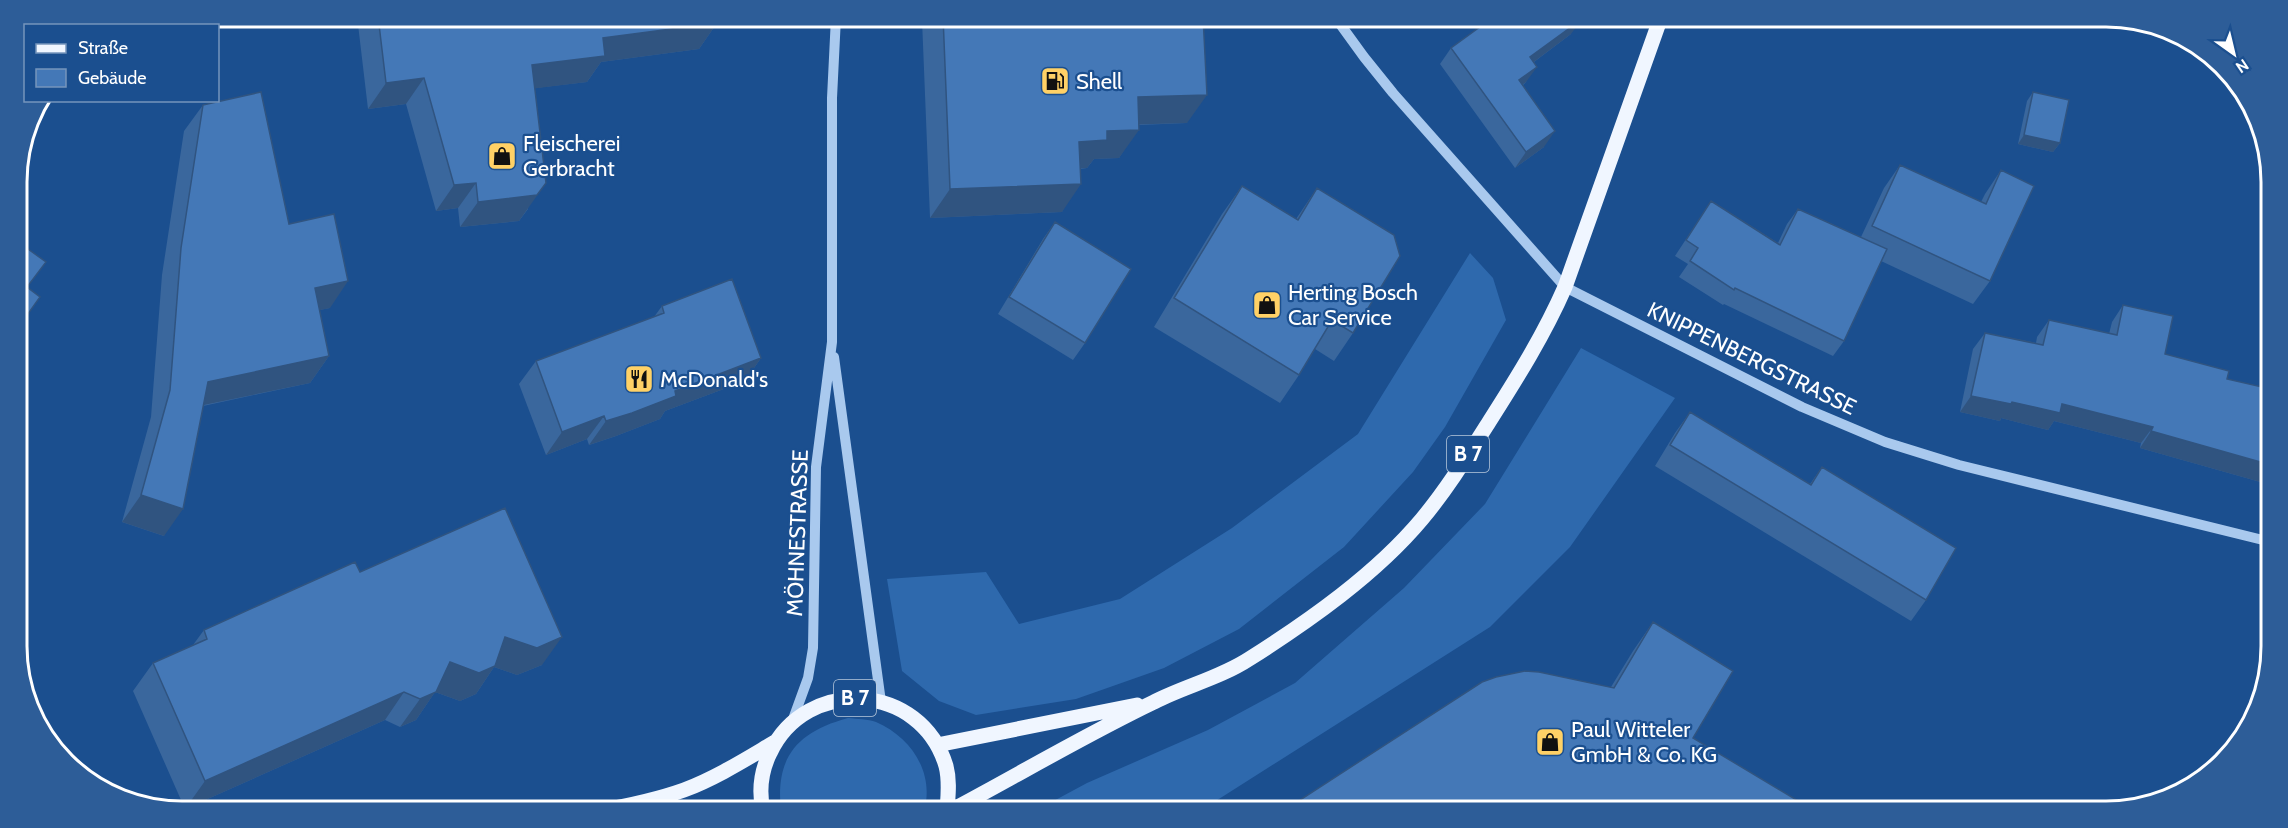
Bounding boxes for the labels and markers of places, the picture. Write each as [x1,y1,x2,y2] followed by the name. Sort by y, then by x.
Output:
[1039,65,1071,97] fuel station icon: Shell
[1076,68,1123,95] place label: Shell
[523,130,620,182] place label: Fleischerei Gerbracht
[486,140,518,172] shop icon: Fleischerei Gerbracht
[1288,279,1418,331] place label: Herting Bosch Car Service
[1251,289,1283,321] shop icon: Herting Bosch Car Service
[623,363,655,395] restaurant icon: McDonald's
[660,366,768,393] place label: McDonald's
[1571,716,1717,768] place label: Paul Witteler GmbH & Co. KG
[1534,726,1566,758] shop icon: Paul Witteler GmbH & Co. KG

